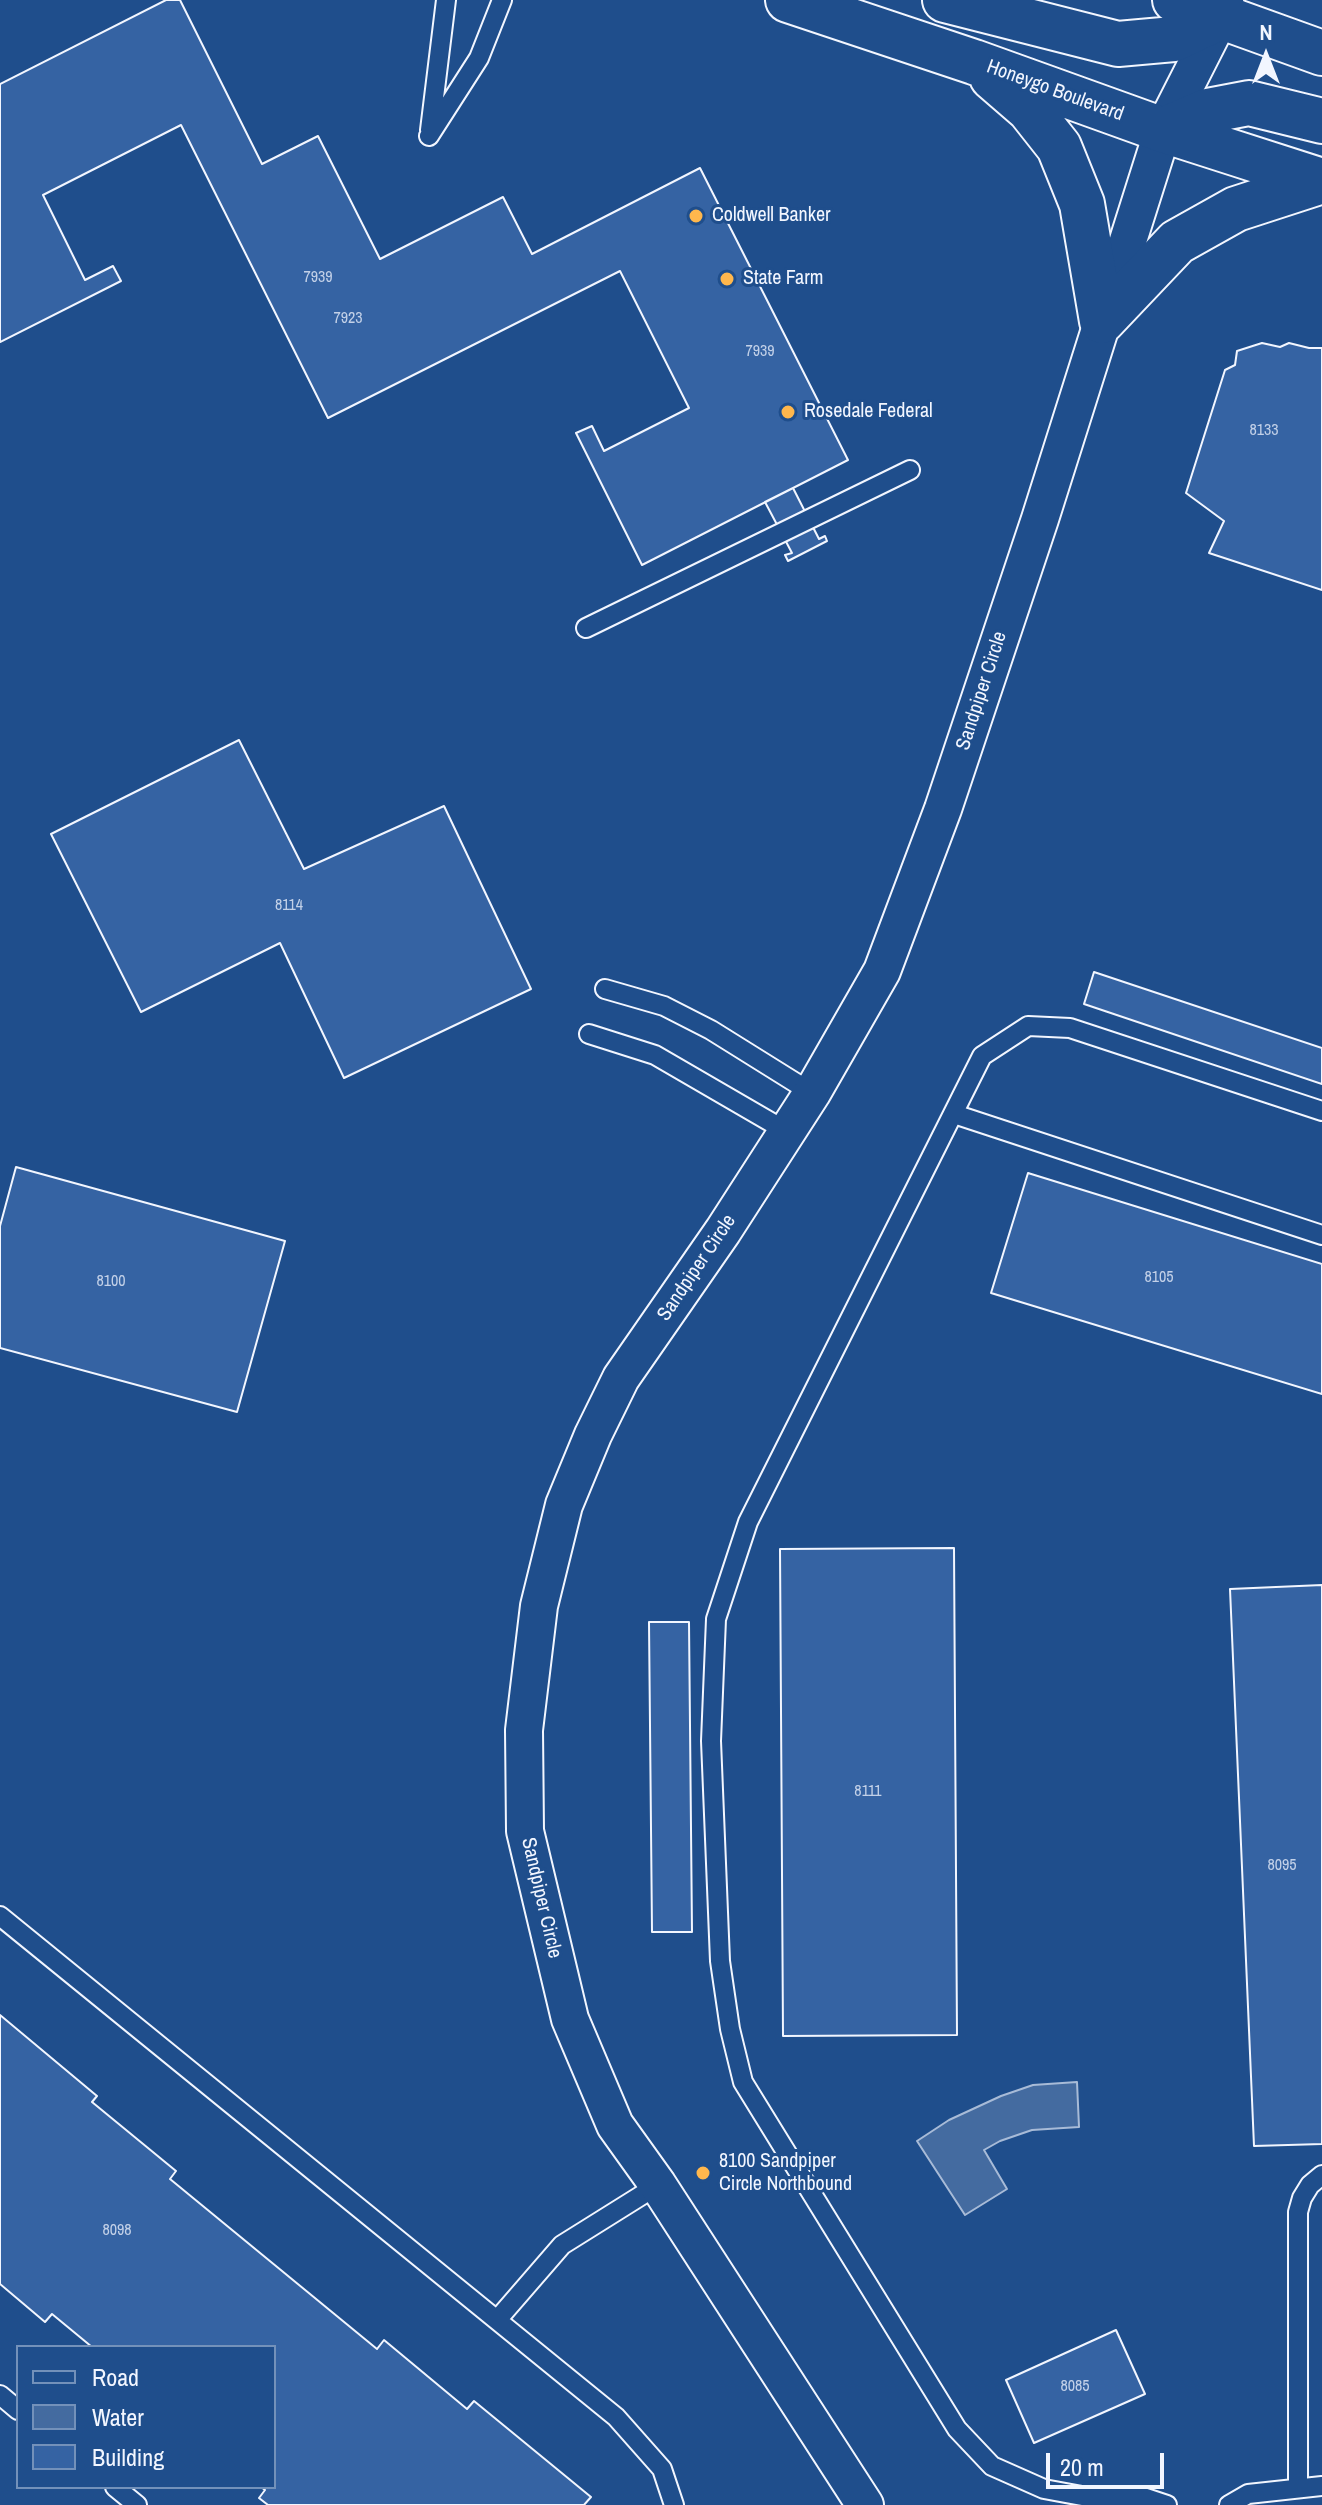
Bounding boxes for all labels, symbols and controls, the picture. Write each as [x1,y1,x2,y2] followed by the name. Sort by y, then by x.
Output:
[1226,16,1306,96] north arrow
[1259,17,1273,47] text: N
[983,55,1127,127] street label: Honeygo Boulevard
[712,204,830,228] place label: Coldwell Banker
[687,207,705,225] marker: Coldwell Banker
[743,267,823,291] place label: State Farm
[303,268,333,288] house number: 7939
[718,270,736,288] marker: State Farm
[333,309,363,329] house number: 7923
[745,342,775,362] house number: 7939
[804,400,933,424] place label: Rosedale Federal
[779,403,797,421] marker: Rosedale Federal
[1249,421,1279,441] house number: 8133
[952,629,1012,753] street label: Sandpiper Circle
[275,896,303,916] house number: 8114
[653,1210,741,1326] street label: Sandpiper Circle
[1144,1268,1174,1288] house number: 8105
[96,1272,126,1292] house number: 8100
[854,1782,882,1802] house number: 8111
[515,1835,567,1961] street label: Sandpiper Circle
[1267,1856,1297,1876] house number: 8095
[719,2150,852,2197] place label: 8100 Sandpiper Circle Northbound
[694,2164,712,2182] marker: 8100 Sandpiper Circle Northbound
[102,2221,132,2241] house number: 8098
[16,2345,276,2489] legend
[92,2361,139,2393] text: Road
[1060,2377,1090,2397] house number: 8085
[92,2401,144,2433] text: Water
[1050,2437,1168,2487] scale bar
[92,2441,164,2473] text: Building
[1060,2451,1104,2483] text: 20 m

